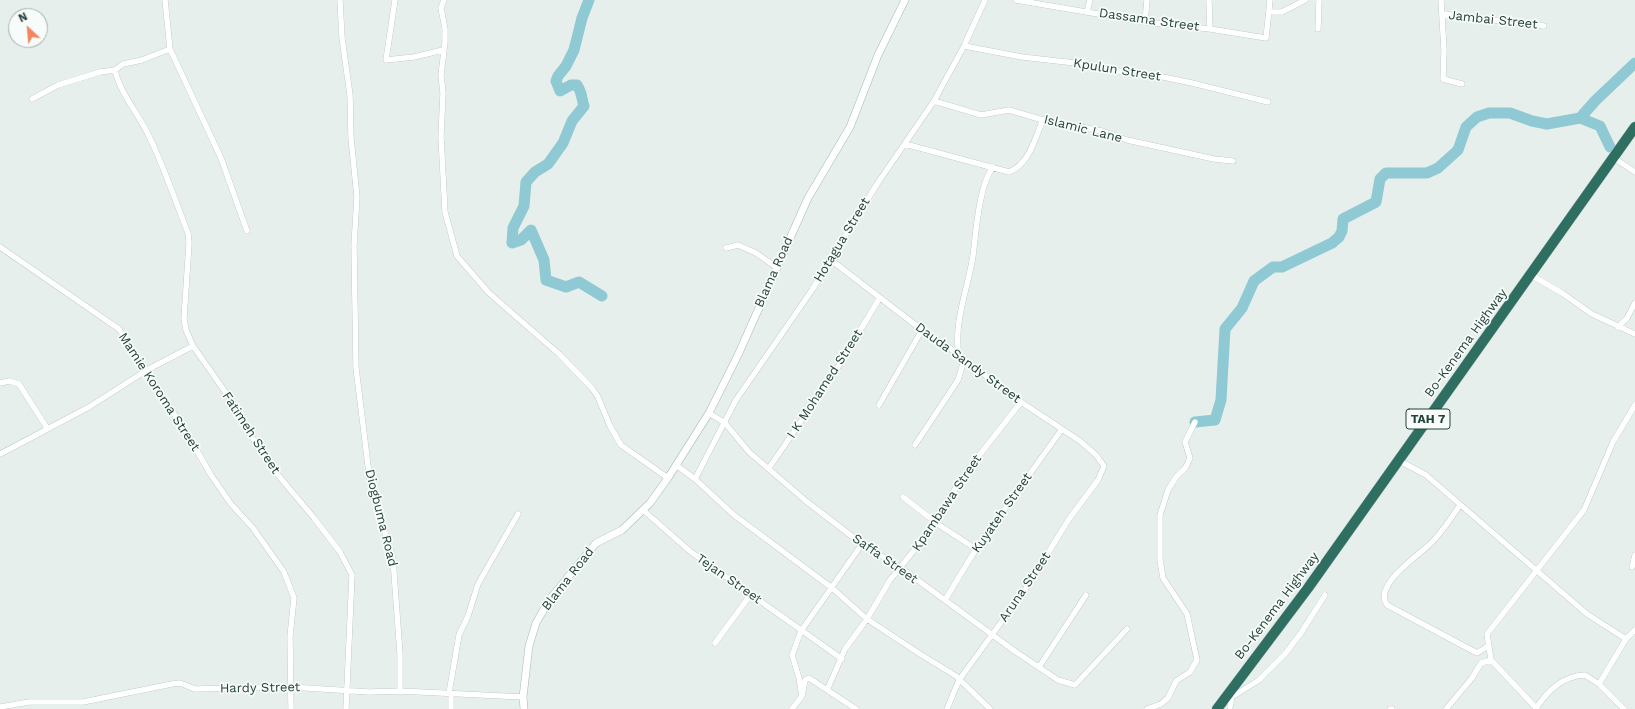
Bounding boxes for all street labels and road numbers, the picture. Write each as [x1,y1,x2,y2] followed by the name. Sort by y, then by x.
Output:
[1098,5,1200,35] street label: Dassama Street
[1448,8,1538,32] street label: Jambai Street
[1072,55,1162,85] street label: Kpulun Street
[1042,112,1124,146] street label: Islamic Lane
[811,195,873,285] street label: Hotagua Street
[751,234,797,310] street label: Blama Road
[1421,286,1511,400] street label: Bo-Kenema Highway
[912,319,1024,407] street label: Dauda Sandy Street
[784,326,866,442] street label: I K Mohamed Street
[115,330,203,454] street label: Mamie Koroma Street
[219,389,283,477] street label: Fatimeh Street
[1406,409,1450,429] road number: TAH 7
[909,452,985,554] street label: Kpambawa Street
[361,468,401,568] street label: Diogbuma Road
[969,470,1035,556] street label: Kuyateh Street
[849,531,921,587] street label: Saffa Street
[539,544,597,614] street label: Blama Road
[996,549,1054,625] street label: Aruna Street
[1232,549,1322,663] street label: Bo-Kenema Highway
[693,551,765,607] street label: Tejan Street
[220,680,300,696] street label: Hardy Street

